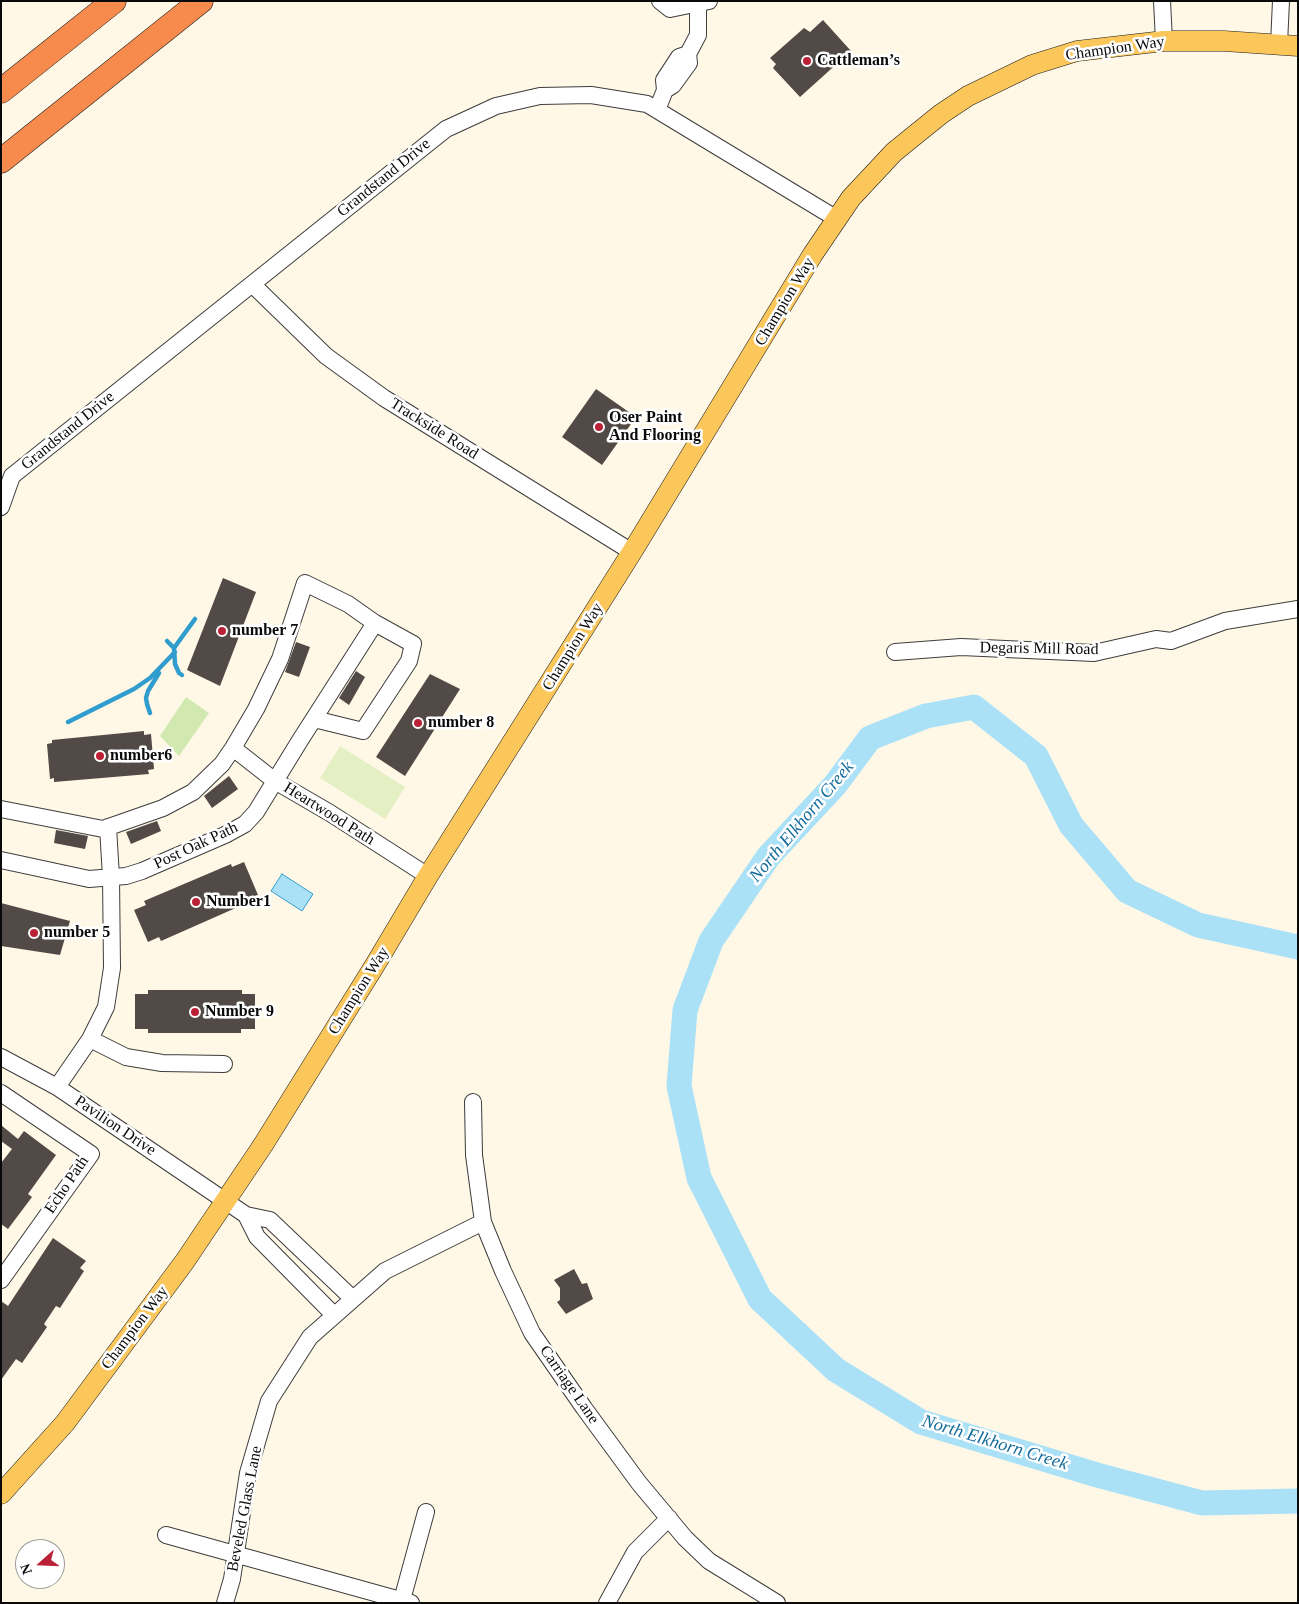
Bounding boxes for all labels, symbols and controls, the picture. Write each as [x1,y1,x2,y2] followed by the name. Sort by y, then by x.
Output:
[1064,33,1166,65] street label: Champion Way
[817,51,900,71] place label: Cattleman’s
[801,55,813,67] marker: Cattleman’s
[334,135,434,221] street label: Grandstand Drive
[751,254,819,350] street label: Champion Way
[18,388,118,474] street label: Grandstand Drive
[386,394,482,464] street label: Trackside Road
[609,408,701,446] place label: Oser Paint And Flooring
[593,421,605,433] marker: Oser Paint And Flooring
[538,600,608,694] street label: Champion Way
[232,621,298,641] place label: number 7
[216,625,228,637] marker: number 7
[979,638,1099,660] street label: Degaris Mill Road
[428,713,494,733] place label: number 8
[412,717,424,729] marker: number 8
[110,746,172,766] place label: number6
[94,750,106,762] marker: number6
[745,757,859,887] water label: North Elkhorn Creek
[280,778,378,850] street label: Heartwood Path
[151,818,241,874] street label: Post Oak Path
[206,892,271,912] place label: Number1
[190,896,202,908] marker: Number1
[44,923,110,943] place label: number 5
[28,927,40,939] marker: number 5
[324,944,394,1038] street label: Champion Way
[205,1002,274,1022] place label: Number 9
[189,1006,201,1018] marker: Number 9
[71,1092,159,1160] street label: Pavilion Drive
[41,1153,93,1217] street label: Echo Path
[97,1282,173,1374] street label: Champion Way
[535,1342,603,1428] street label: Carriage Lane
[919,1411,1071,1475] water label: North Elkhorn Creek
[223,1444,267,1574] street label: Beveled Glass Lane
[15,1539,65,1589] north arrow
[18,1562,35,1576] text: N

